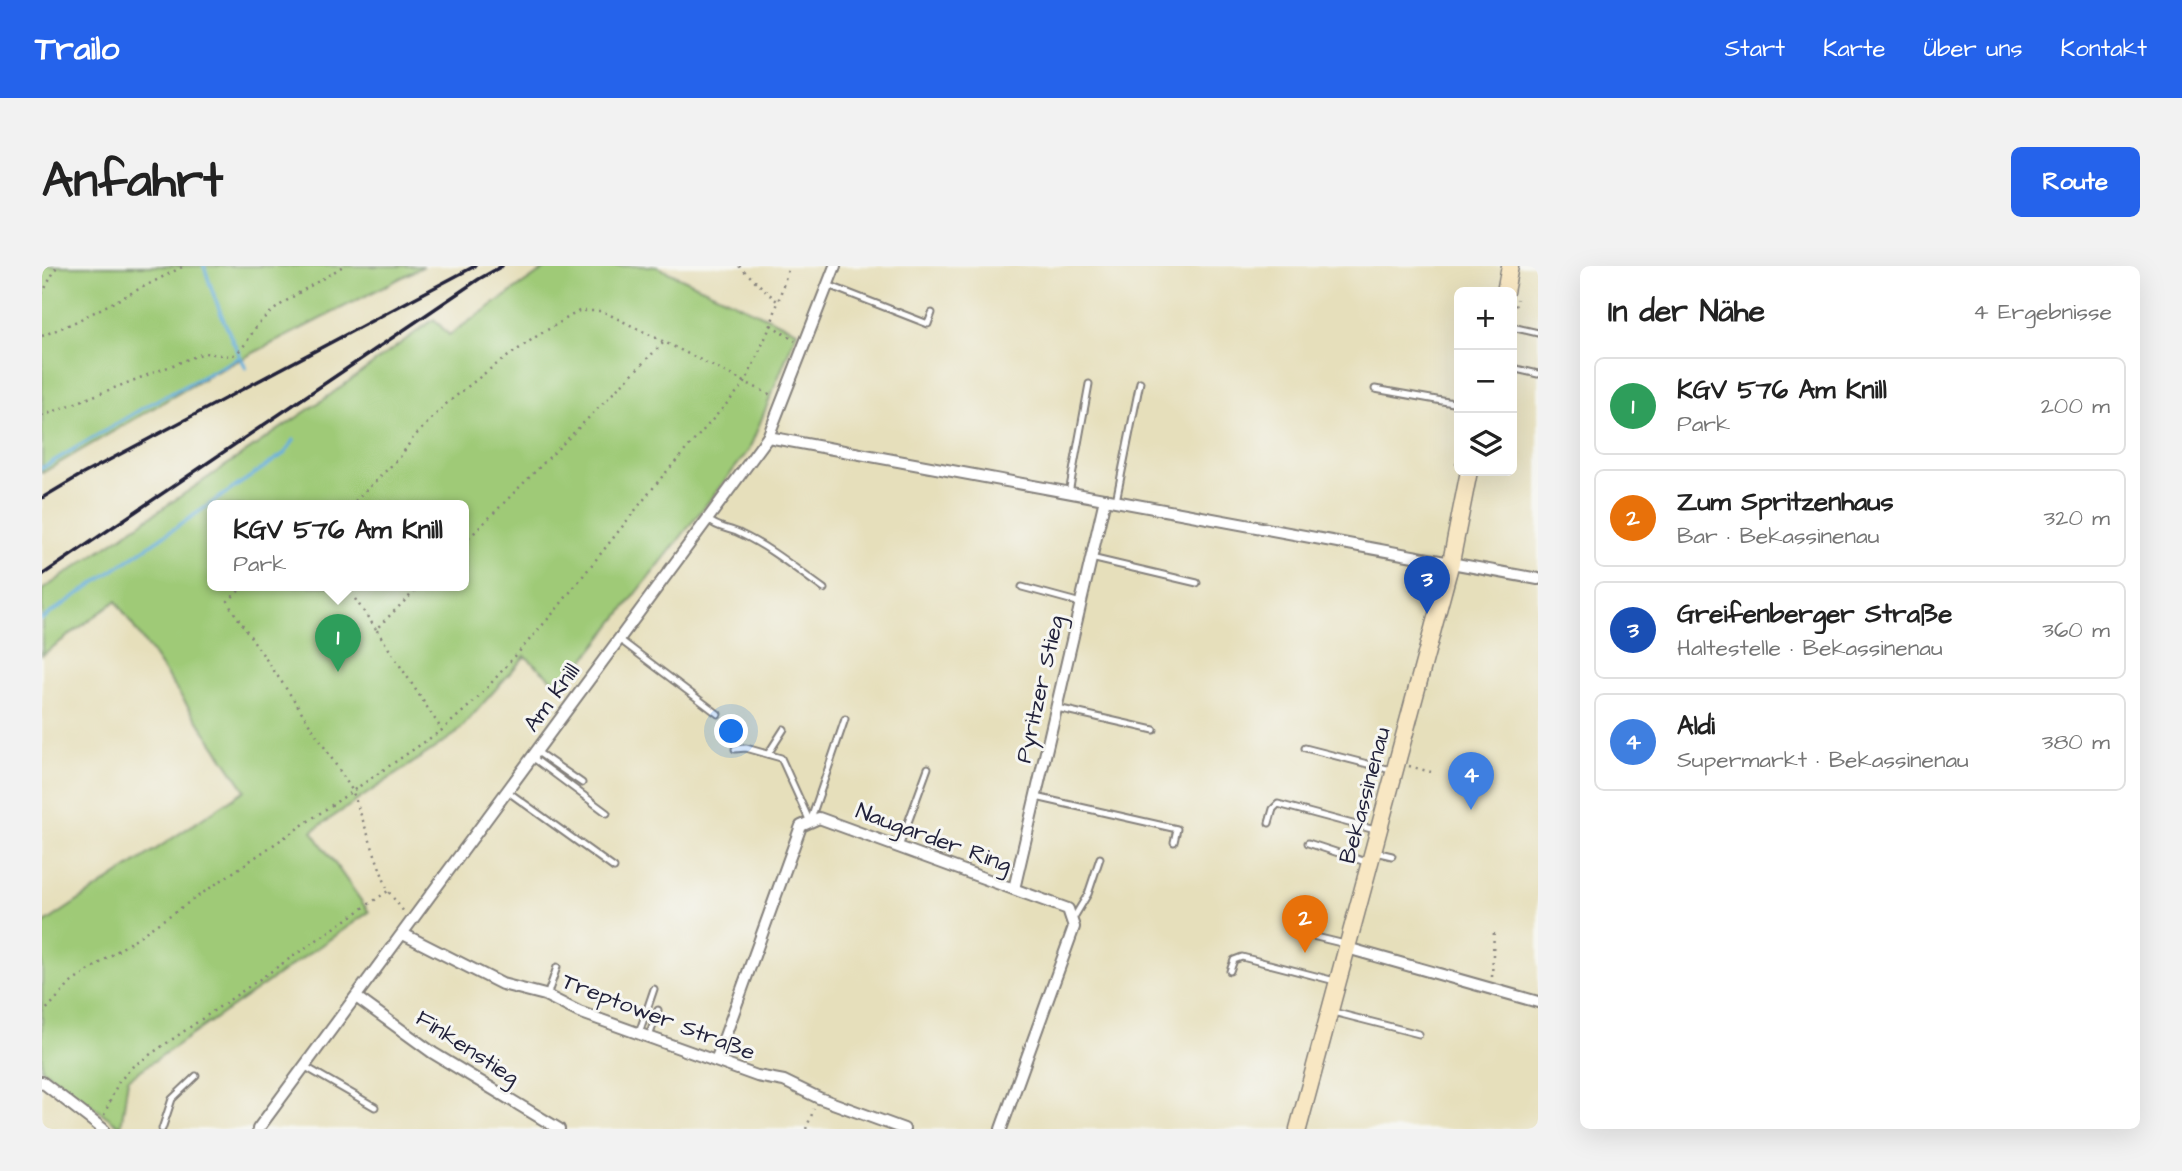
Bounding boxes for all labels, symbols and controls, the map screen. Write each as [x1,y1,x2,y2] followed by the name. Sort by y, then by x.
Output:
[35,26,119,72] text: Trailo
[1725,32,1785,66] text: Start
[1823,32,1886,66] text: Karte
[1924,32,2023,66] text: Über uns
[2061,32,2147,66] text: Kontakt
[2011,147,2140,217] button: Route
[42,148,223,216] text: Anfahrt
[1454,287,1517,476] map controls
[1454,287,1517,350] button: +
[1608,291,1765,333] text: In der Nähe
[1973,296,2112,328] text: 4 Ergebnisse
[1454,350,1517,413] button: −
[1677,372,1887,408] text: KGV 576 Am Knill
[1632,390,1634,422] text: 1
[2041,390,2110,422] text: 200 m
[1677,408,1730,440] text: Park
[1454,413,1517,476] button: layers
[1677,484,1894,520] text: Zum Spritzenhaus
[207,500,469,591] popup
[1626,502,1640,534] text: 2
[2044,502,2110,534] text: 320 m
[233,512,443,548] text: KGV 576 Am Knill
[1677,520,1879,552] text: Bar · Bekassinenau
[233,548,286,580] text: Park
[1404,556,1450,614] pin: 3
[1677,596,1952,632] text: Greifenberger Straße
[1007,612,1073,766] street label: Pyritzer Stieg
[315,614,361,672] pin: 1
[1627,614,1639,646] text: 3
[2042,614,2110,646] text: 360 m
[1677,632,1943,664] text: Haltestelle · Bekassinenau
[516,657,588,739] street label: Am Knill
[1677,708,1715,744] text: Aldi
[714,714,748,748] your location
[1331,723,1399,867] street label: Bekassinenau
[1625,726,1641,758] text: 4
[2042,726,2110,758] text: 380 m
[1677,744,1969,776] text: Supermarkt · Bekassinenau
[1448,752,1494,810] pin: 4
[851,795,1016,882] street label: Naugarder Ring
[1282,895,1328,953] pin: 2
[557,965,760,1069] street label: Treptower Straße
[409,1002,526,1094] street label: Finkenstieg

